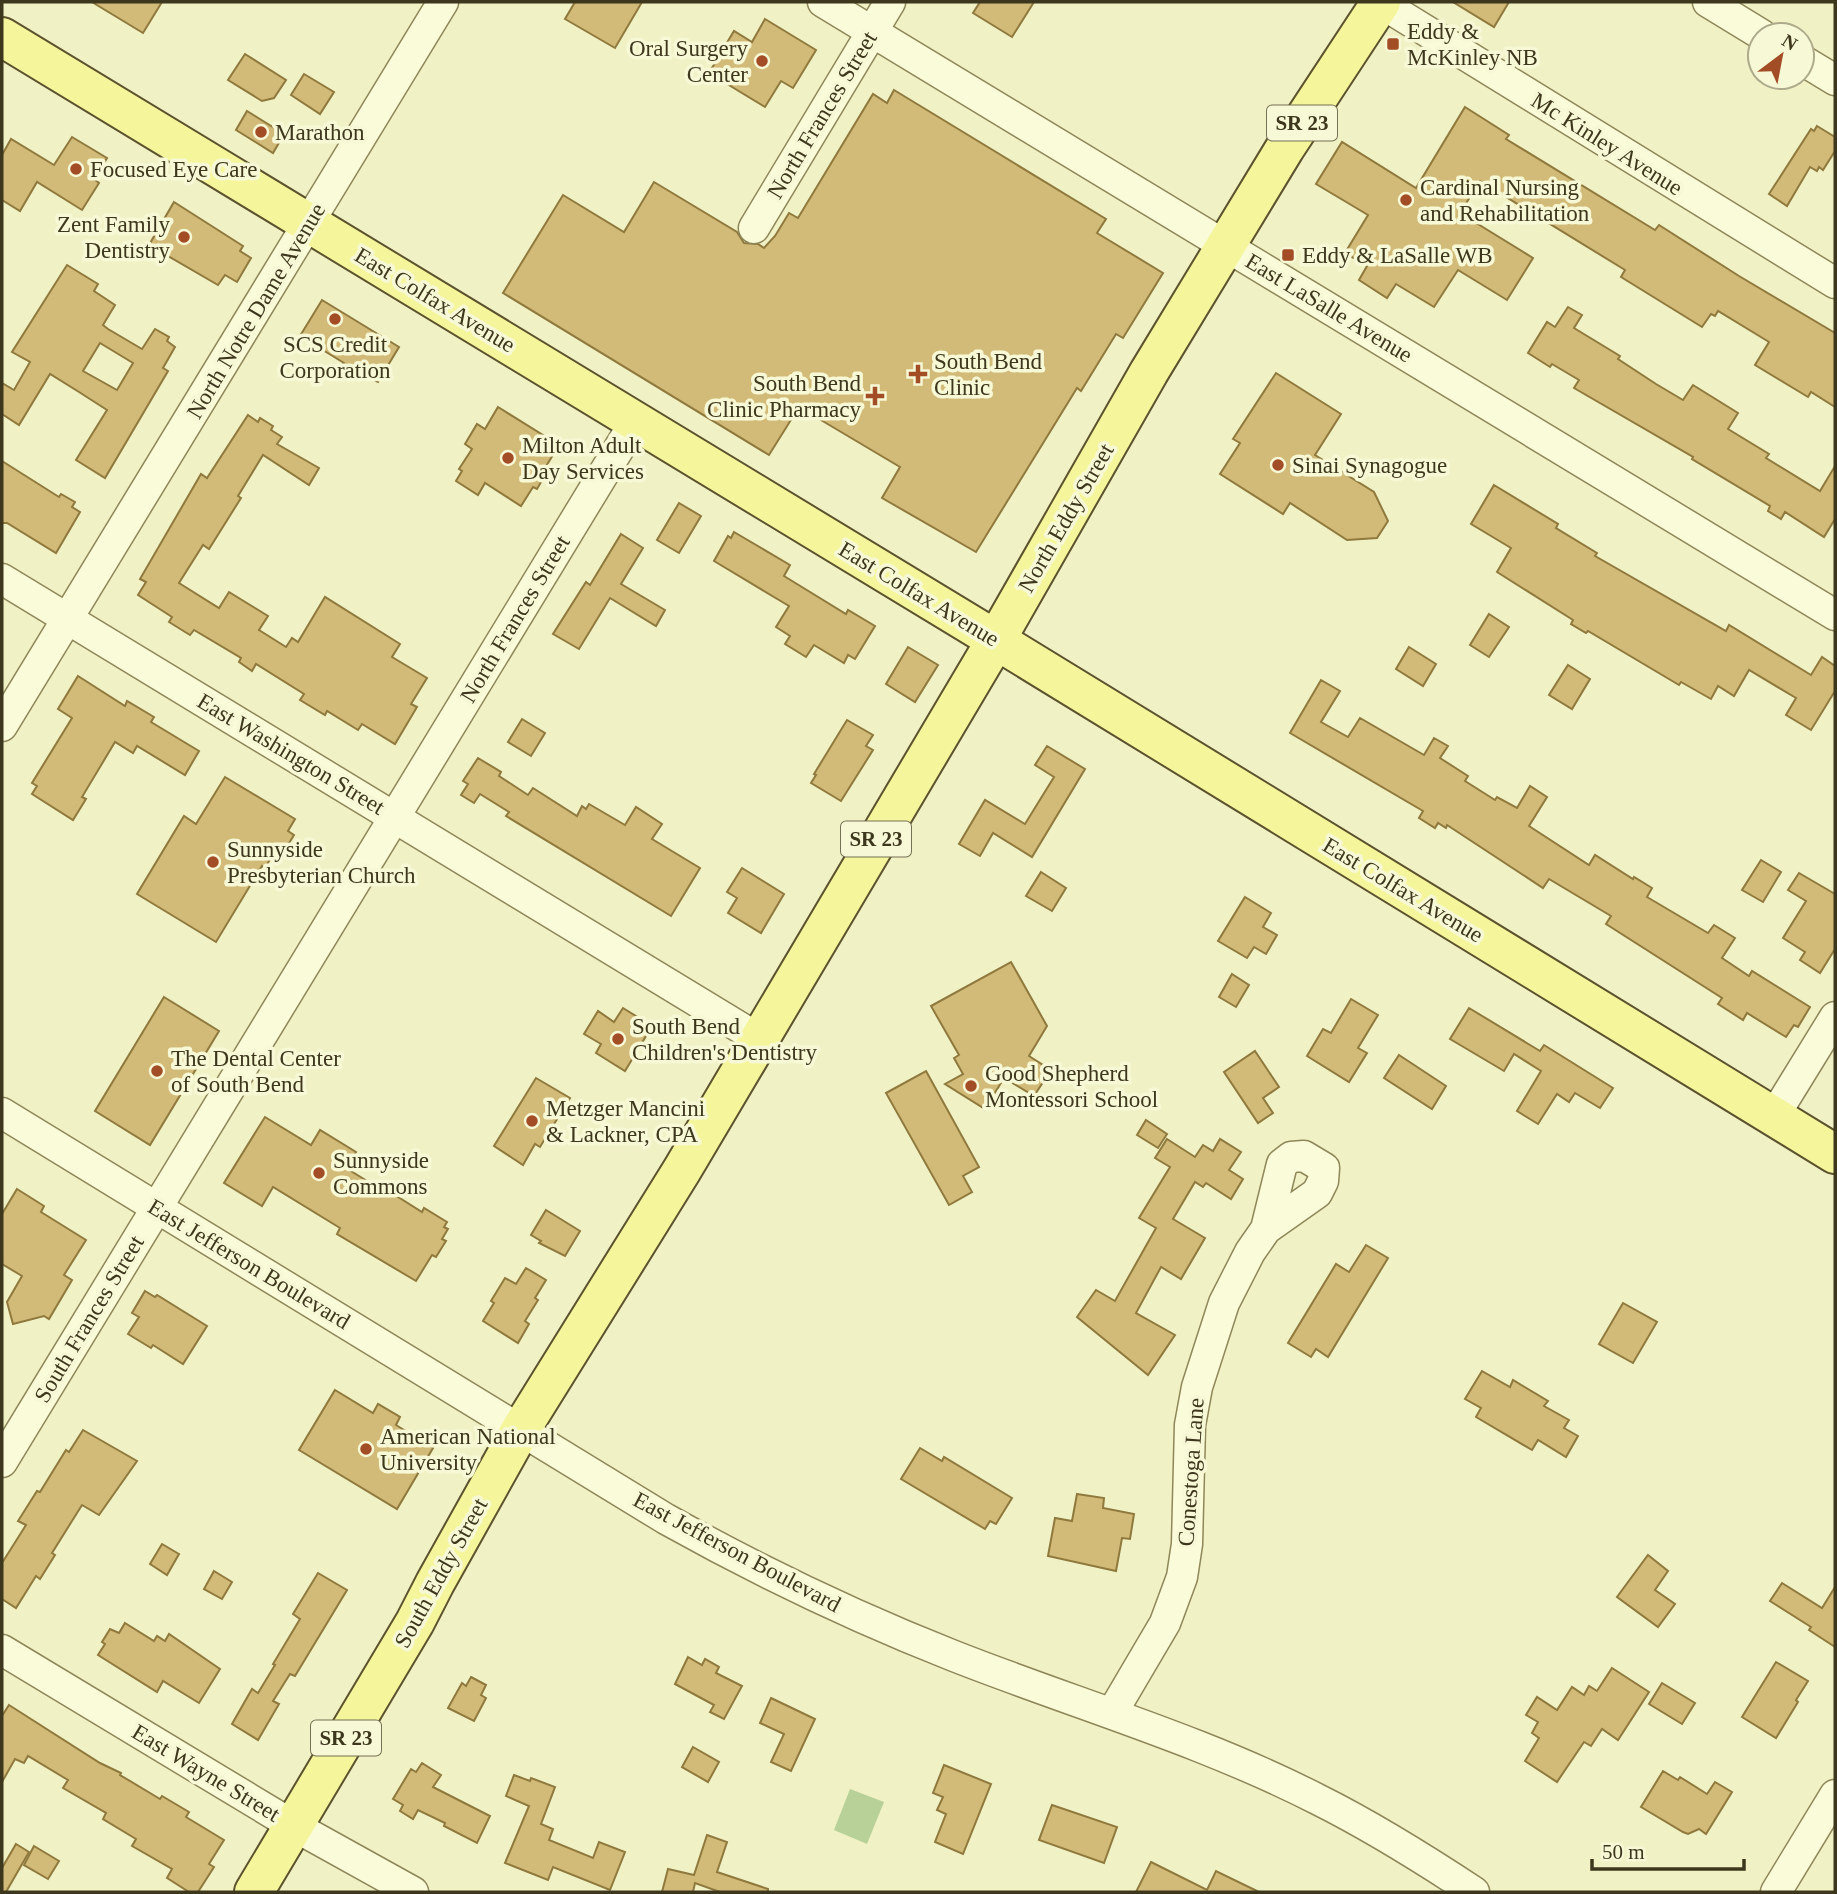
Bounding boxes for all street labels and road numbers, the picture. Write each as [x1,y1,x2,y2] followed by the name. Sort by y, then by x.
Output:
[762,26,882,203] street label: North Frances Street
[1527,87,1687,201] street label: Mc Kinley Avenue
[1267,106,1337,140] road number: SR 23
[182,199,330,423] street label: North Notre Dame Avenue
[350,242,520,358] street label: East Colfax Avenue
[1241,248,1417,368] street label: East LaSalle Avenue
[1013,439,1119,597] street label: North Eddy Street
[455,530,575,707] street label: North Frances Street
[834,536,1004,652] street label: East Colfax Avenue
[193,688,390,820] street label: East Washington Street
[841,822,911,856] road number: SR 23
[1318,832,1488,948] street label: East Colfax Avenue
[144,1194,355,1334] street label: East Jefferson Boulevard
[29,1230,149,1407] street label: South Frances Street
[1173,1397,1209,1547] street label: Conestoga Lane
[629,1487,845,1617] street label: East Jefferson Boulevard
[389,1493,493,1652] street label: South Eddy Street
[128,1719,285,1827] street label: East Wayne Street
[311,1720,381,1756] road number: SR 23

